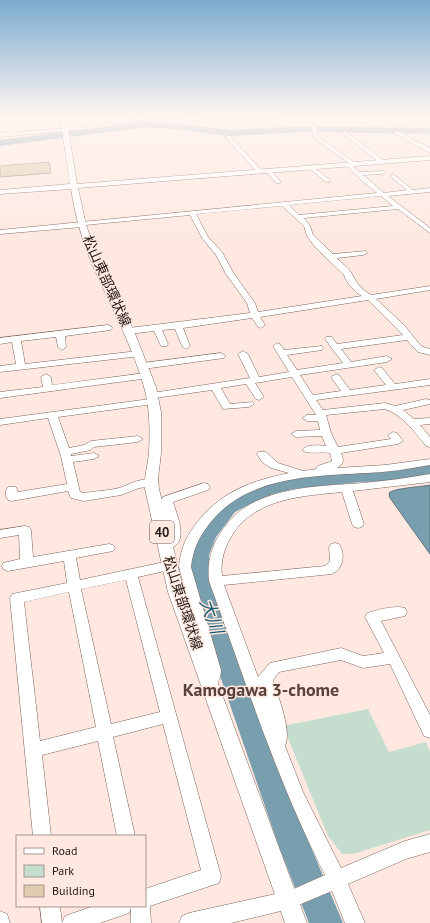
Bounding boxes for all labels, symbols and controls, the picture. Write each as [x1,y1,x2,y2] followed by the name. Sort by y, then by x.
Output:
[79,233,135,329] street label: 松山東部環状線
[150,521,174,543] road number: 40
[159,554,207,652] street label: 松山東部環状線
[195,595,230,639] water label: 大川
[183,678,339,701] district label: Kamogawa 3-chome
[16,835,146,907] legend
[52,843,77,858] text: Road
[52,863,74,878] text: Park
[52,883,95,898] text: Building

